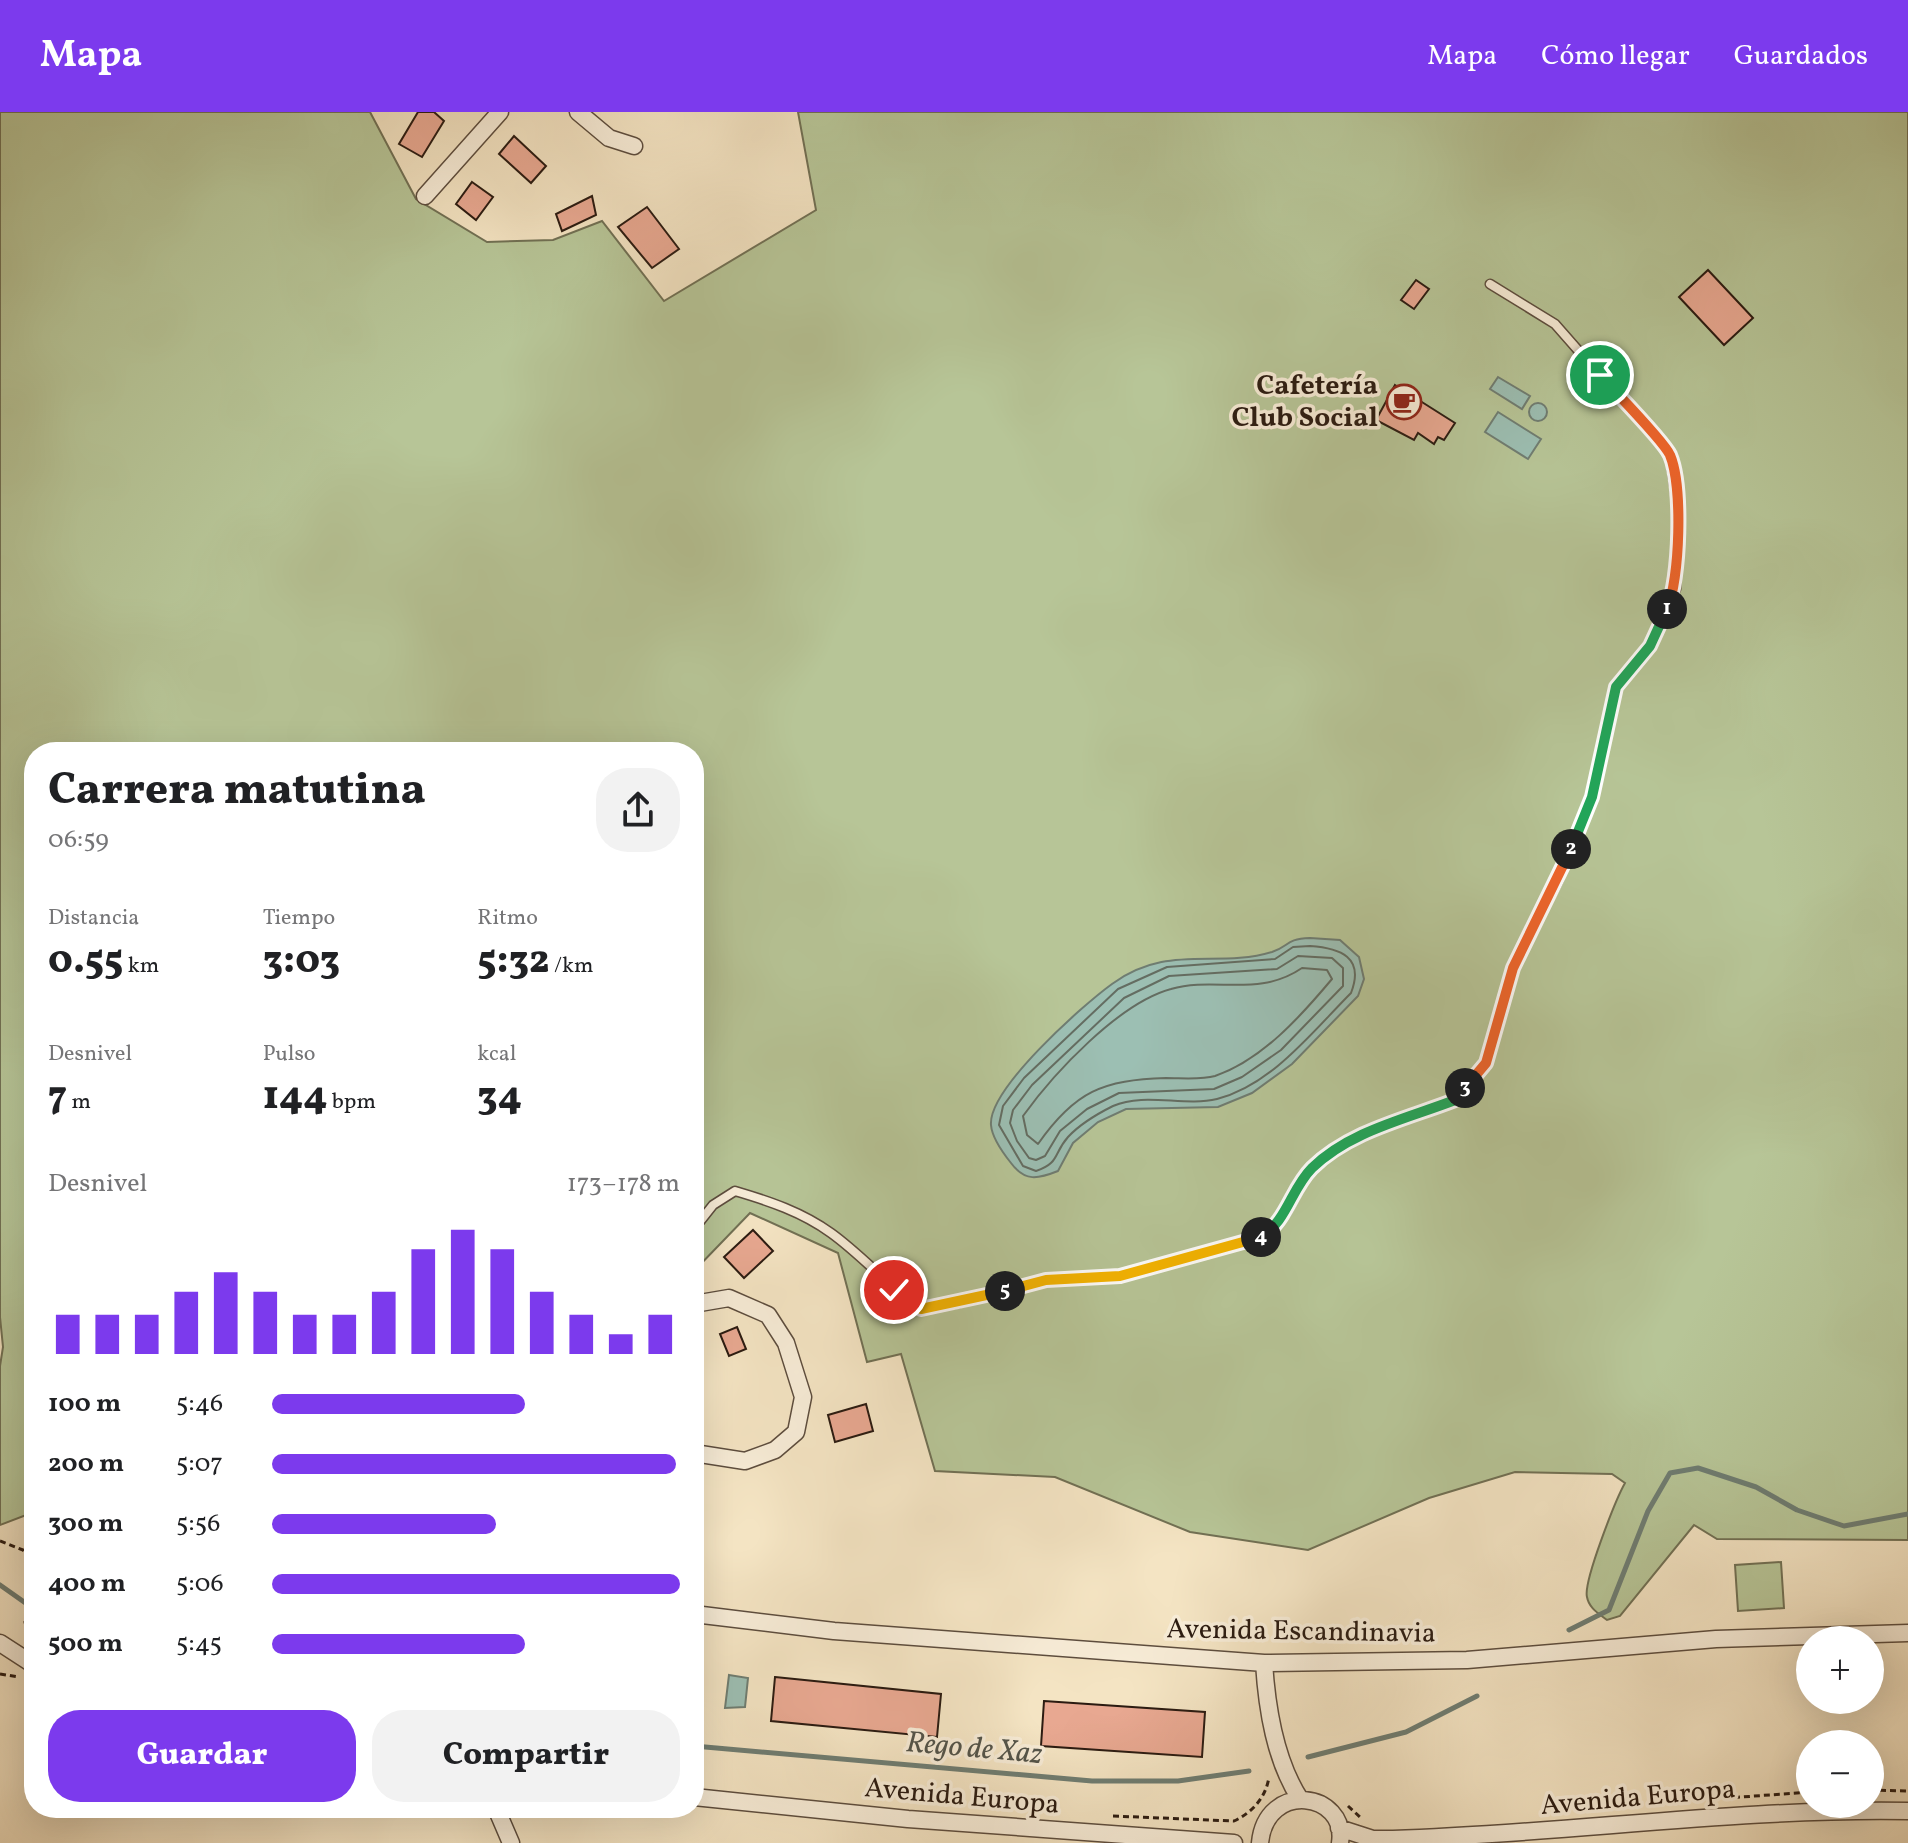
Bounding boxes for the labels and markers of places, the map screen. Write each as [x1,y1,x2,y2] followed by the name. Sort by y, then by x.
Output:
[1566,341,1634,409] pin
[1232,367,1378,438] place label: Cafetería Club Social
[1385,383,1423,421] cafe icon: Cafetería Club Social
[1647,589,1687,629] pin: 1
[1551,829,1591,869] pin: 2
[1445,1068,1485,1108] pin: 3
[1241,1217,1281,1257] pin: 4
[860,1256,928,1324] pin
[985,1271,1025,1311] pin: 5

